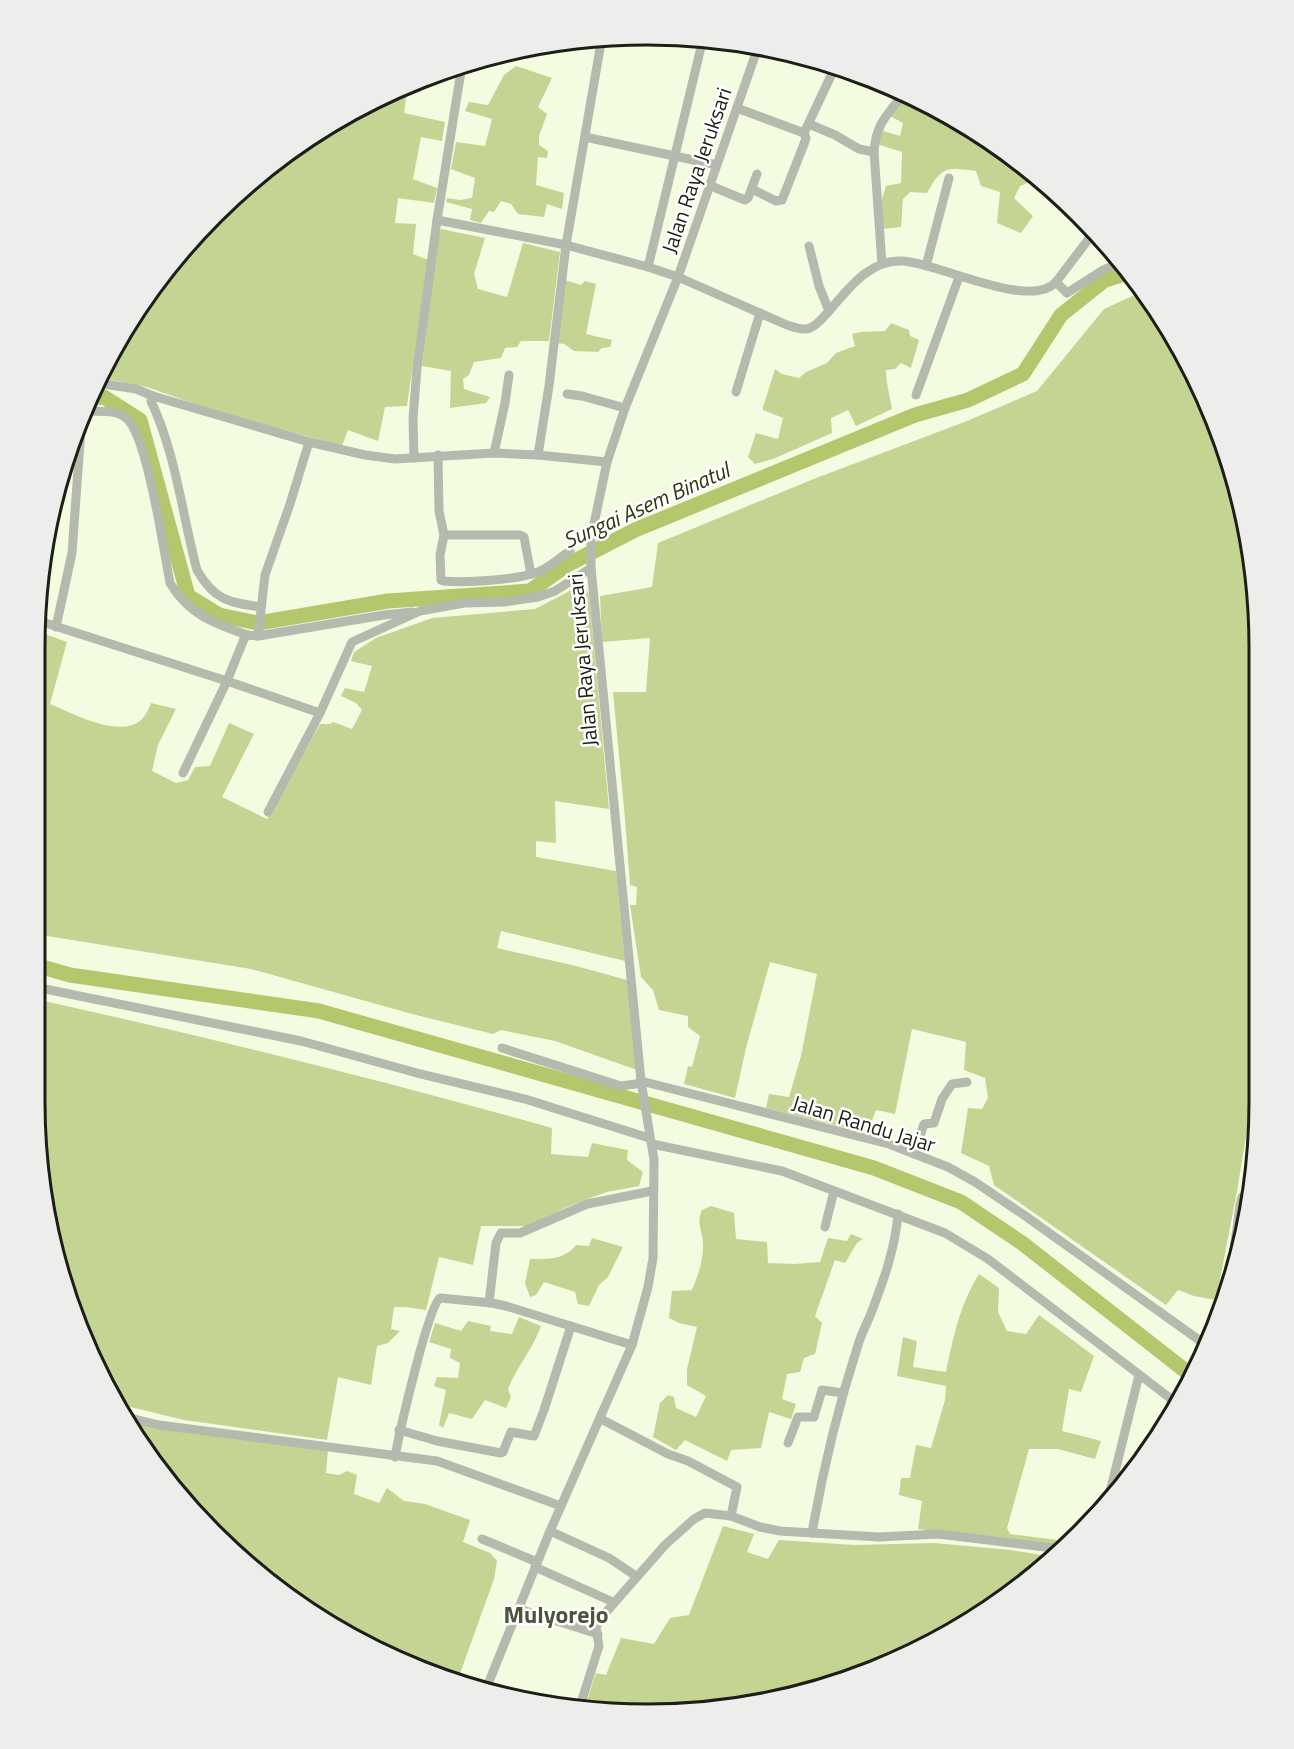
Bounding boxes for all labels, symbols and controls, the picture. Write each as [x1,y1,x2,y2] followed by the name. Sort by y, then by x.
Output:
[653,83,739,257] street label: Jalan Raya Jeruksari
[557,452,737,557] water label: Sungai Asem Binatul
[558,572,606,748] street label: Jalan Raya Jeruksari
[788,1086,940,1160] street label: Jalan Randu Jajar
[503,1596,609,1632] district label: Mulyorejo

